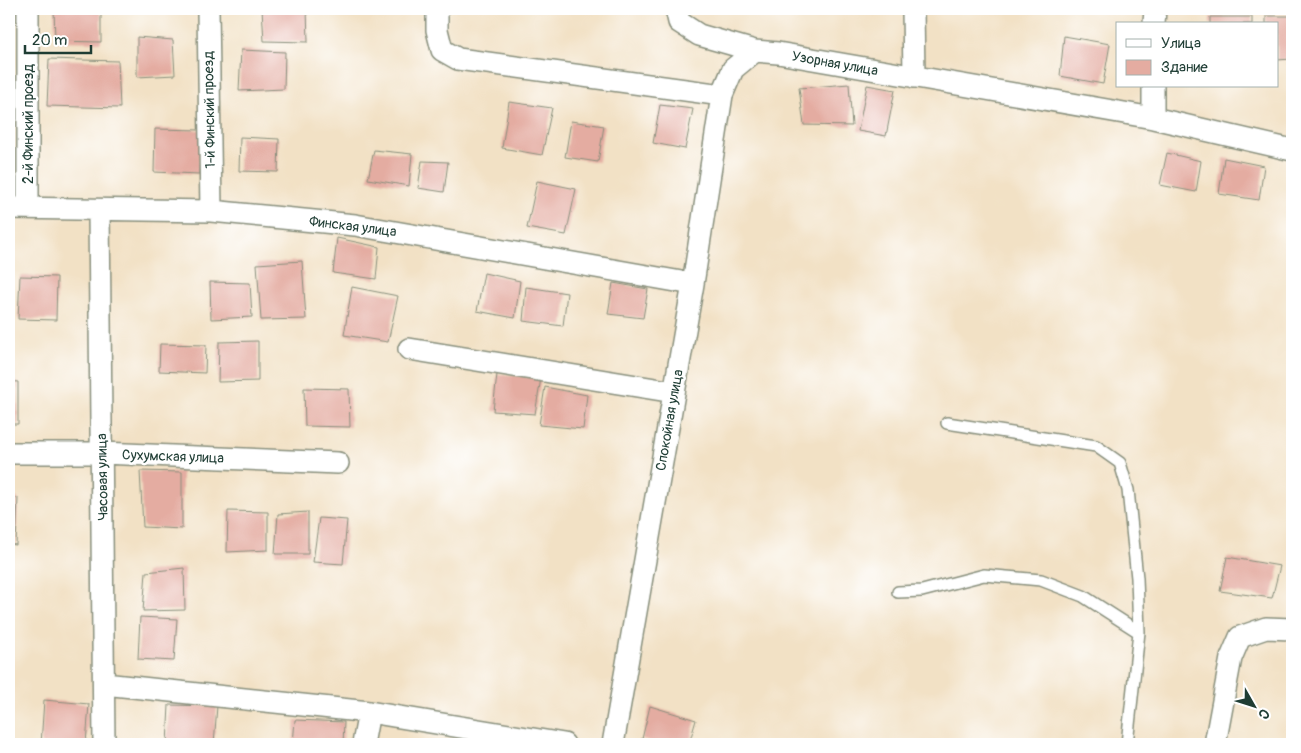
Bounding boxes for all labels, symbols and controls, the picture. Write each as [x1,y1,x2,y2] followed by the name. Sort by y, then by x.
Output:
[25,22,91,54] scale bar
[1116,22,1278,88] legend
[32,31,67,50] text: 20 m
[1161,34,1201,53] text: Улица
[790,48,879,79] street label: Узорная улица
[200,51,219,169] street label: 1-й Финский проезд
[1161,58,1208,77] text: Здание
[20,64,37,184] street label: 2-й Финский проезд
[308,213,398,240] street label: Финская улица
[652,368,687,472] street label: Спокойная улица
[93,433,112,521] street label: Часовая улица
[122,446,224,467] street label: Сухумская улица
[1228,680,1278,730] north arrow
[1254,705,1273,723] text: С

